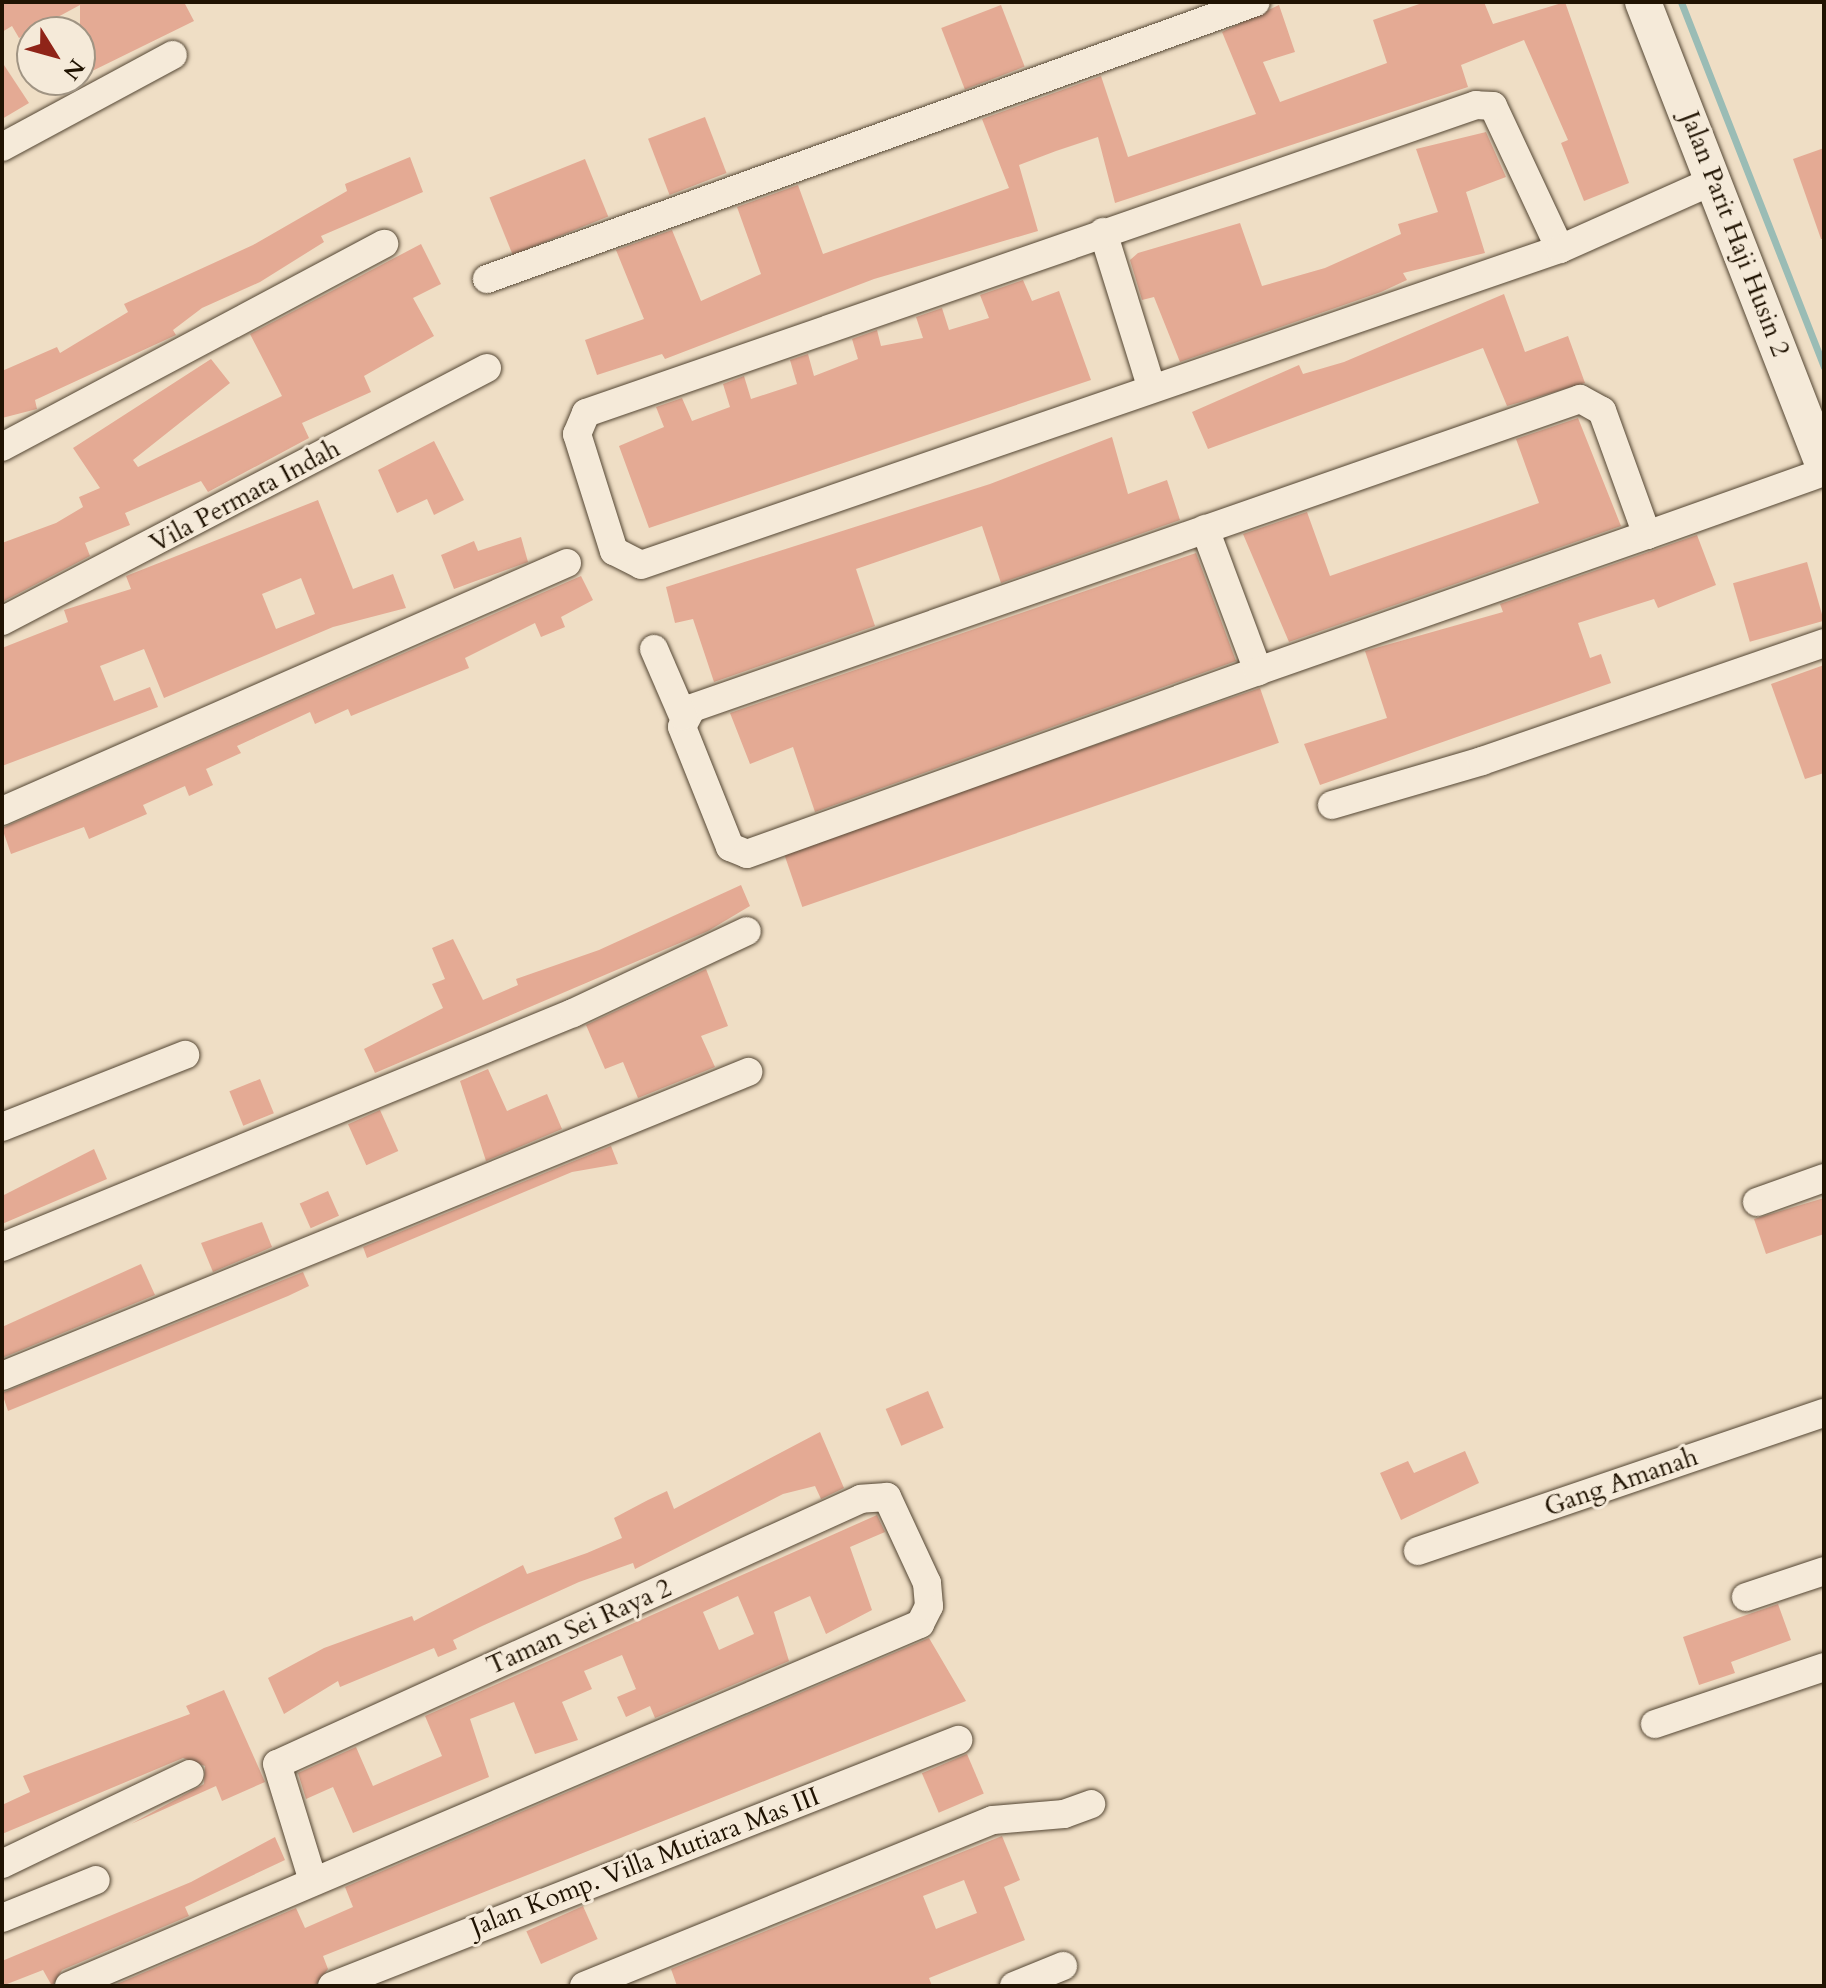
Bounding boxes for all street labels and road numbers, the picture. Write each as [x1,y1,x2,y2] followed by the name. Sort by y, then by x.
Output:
[1674,107,1796,361] street label: Jalan Parit Haji Husin 2
[145,433,345,559] street label: Vila Permata Indah
[1540,1441,1702,1523] street label: Gang Amanah
[482,1572,676,1682] street label: Taman Sei Raya 2
[466,1781,824,1943] street label: Jalan Komp. Villa Mutiara Mas III

